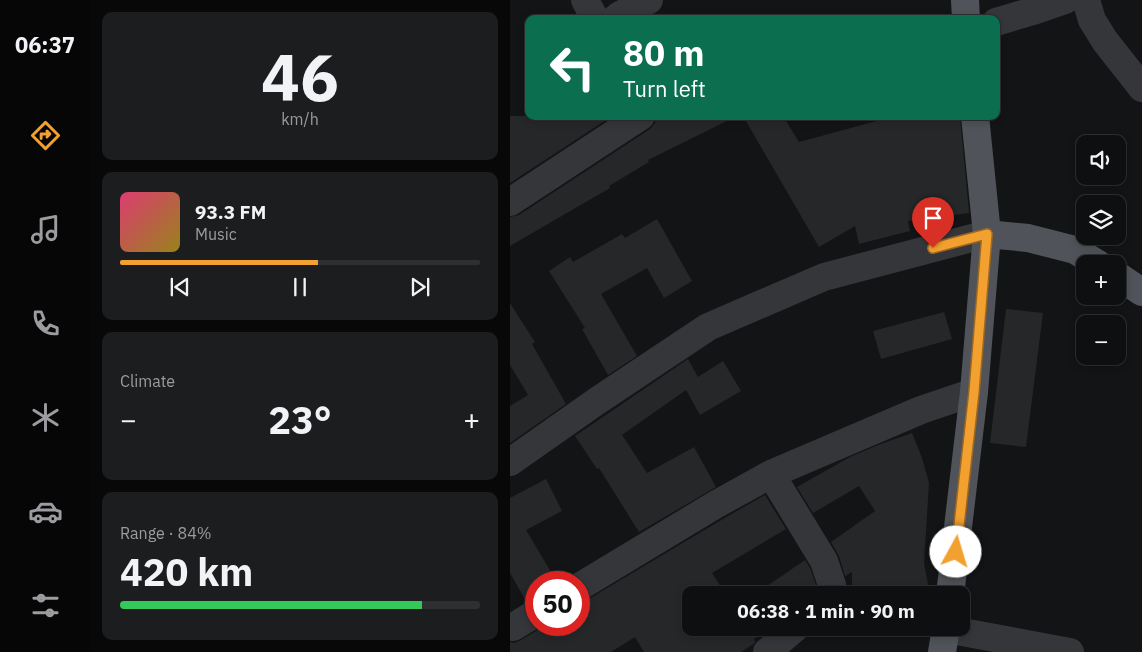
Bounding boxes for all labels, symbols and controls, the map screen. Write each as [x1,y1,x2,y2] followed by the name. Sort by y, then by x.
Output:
[15,30,75,59] text: 06:37
[623,30,705,76] text: 80 m
[261,34,339,119] text: 46
[540,35,605,100] icon: left
[623,74,706,103] text: Turn left
[281,109,319,129] text: km/h
[28,118,63,153] icon: directions
[1076,135,1126,365] map controls
[1076,135,1126,185] button: sound
[1076,195,1126,245] button: layers
[912,197,954,248] pin
[195,200,266,224] text: 93.3 FM
[919,204,947,232] icon: arrive
[28,212,63,247] icon: music
[195,224,237,244] text: Music
[1076,255,1126,305] button: +
[166,273,194,301] icon: previous
[286,273,314,301] icon: pause
[406,273,434,301] icon: next
[28,306,63,341] icon: phone
[1076,315,1126,365] button: −
[120,371,175,391] text: Climate
[268,395,332,444] text: 23°
[28,400,63,435] icon: climate
[120,401,137,438] text: −
[463,401,480,438] text: +
[28,494,63,529] icon: car
[120,523,212,543] text: Range · 84%
[929,525,981,577] position arrow
[120,547,253,596] text: 420 km
[525,571,590,636] speed limit sign: 50
[28,588,63,623] icon: filters
[737,599,915,623] text: 06:38 · 1 min · 90 m

